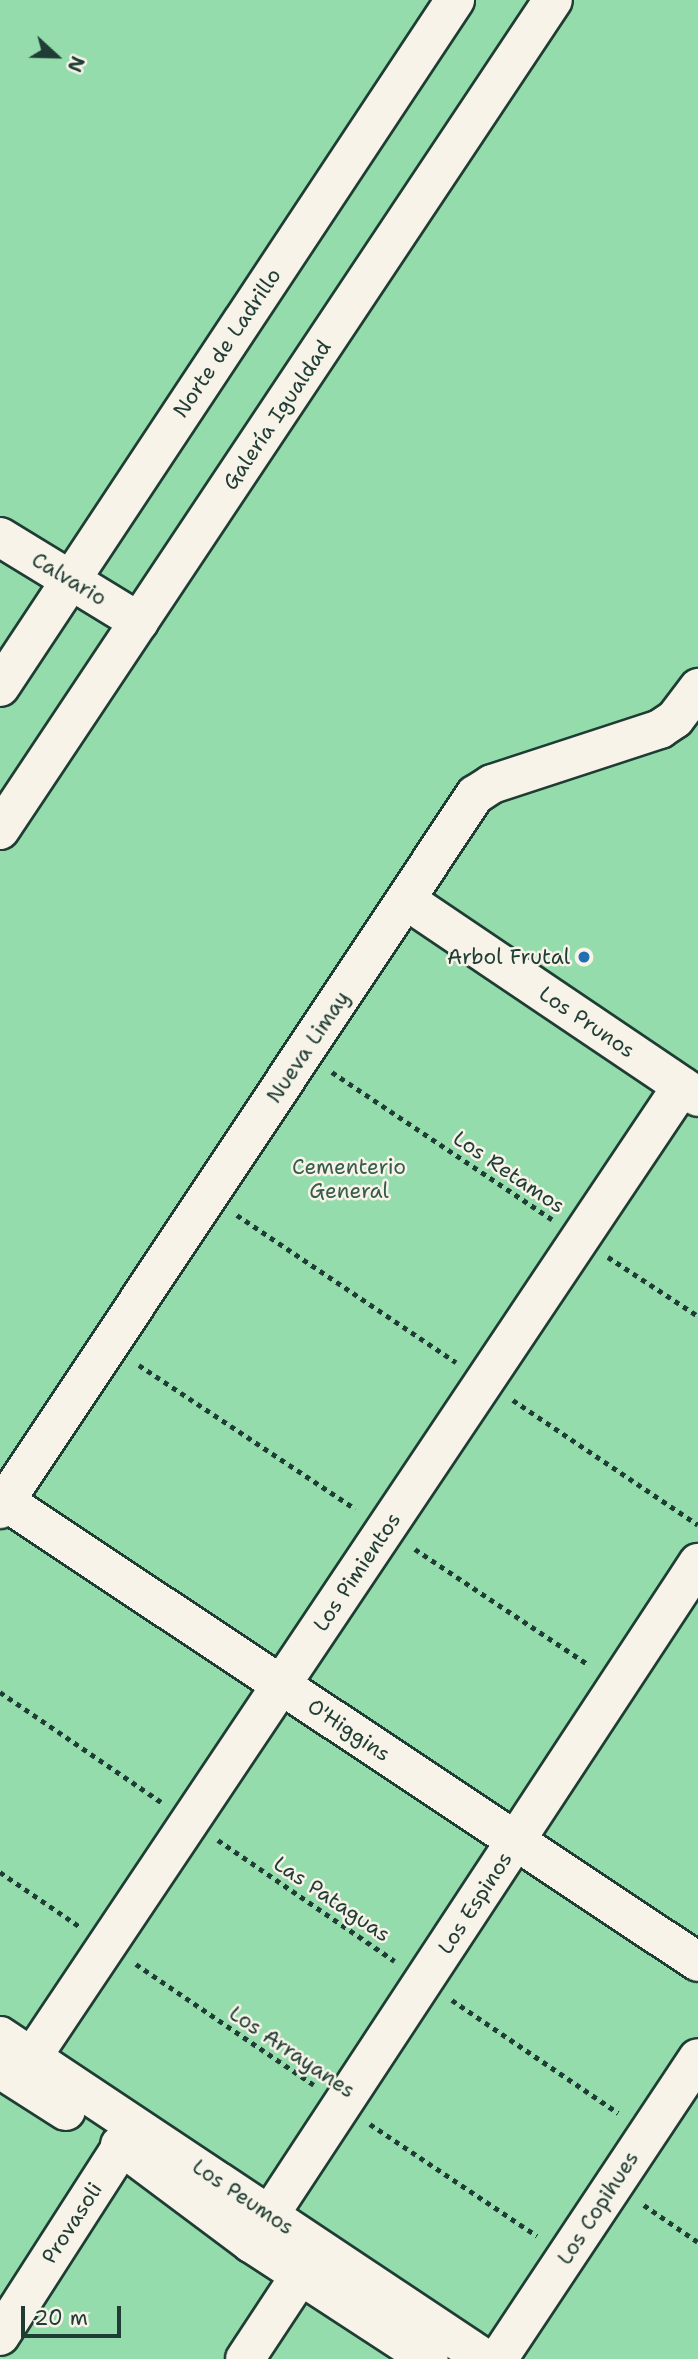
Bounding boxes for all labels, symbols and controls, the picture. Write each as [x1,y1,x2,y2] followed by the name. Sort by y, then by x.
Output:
[21,21,91,91] north arrow
[62,52,90,76] text: N
[168,264,286,422] street label: Norte de Ladrillo
[218,335,336,495] street label: Galería Igualdad
[27,547,111,611] street label: Calvario
[447,944,570,970] place label: Arbol Frutal
[576,949,592,965] marker: Arbol Frutal
[534,981,640,1063] street label: Los Prunos
[261,986,355,1108] street label: Nueva Limay
[448,1125,570,1219] street label: Los Retamos
[292,1154,406,1204] park label: Cementerio General
[308,1508,406,1636] street label: Los Pimientos
[303,1693,395,1767] street label: O'Higgins
[433,1847,517,1959] street label: Los Espinos
[269,1851,395,1947] street label: Las Pataguas
[224,2001,360,2103] street label: Los Arrayanes
[552,2147,644,2269] street label: Los Copihues
[187,2154,299,2240] street label: Los Peumos
[36,2178,108,2268] street label: Provasoli
[24,2292,124,2336] scale bar
[34,2304,88,2332] text: 20 m

